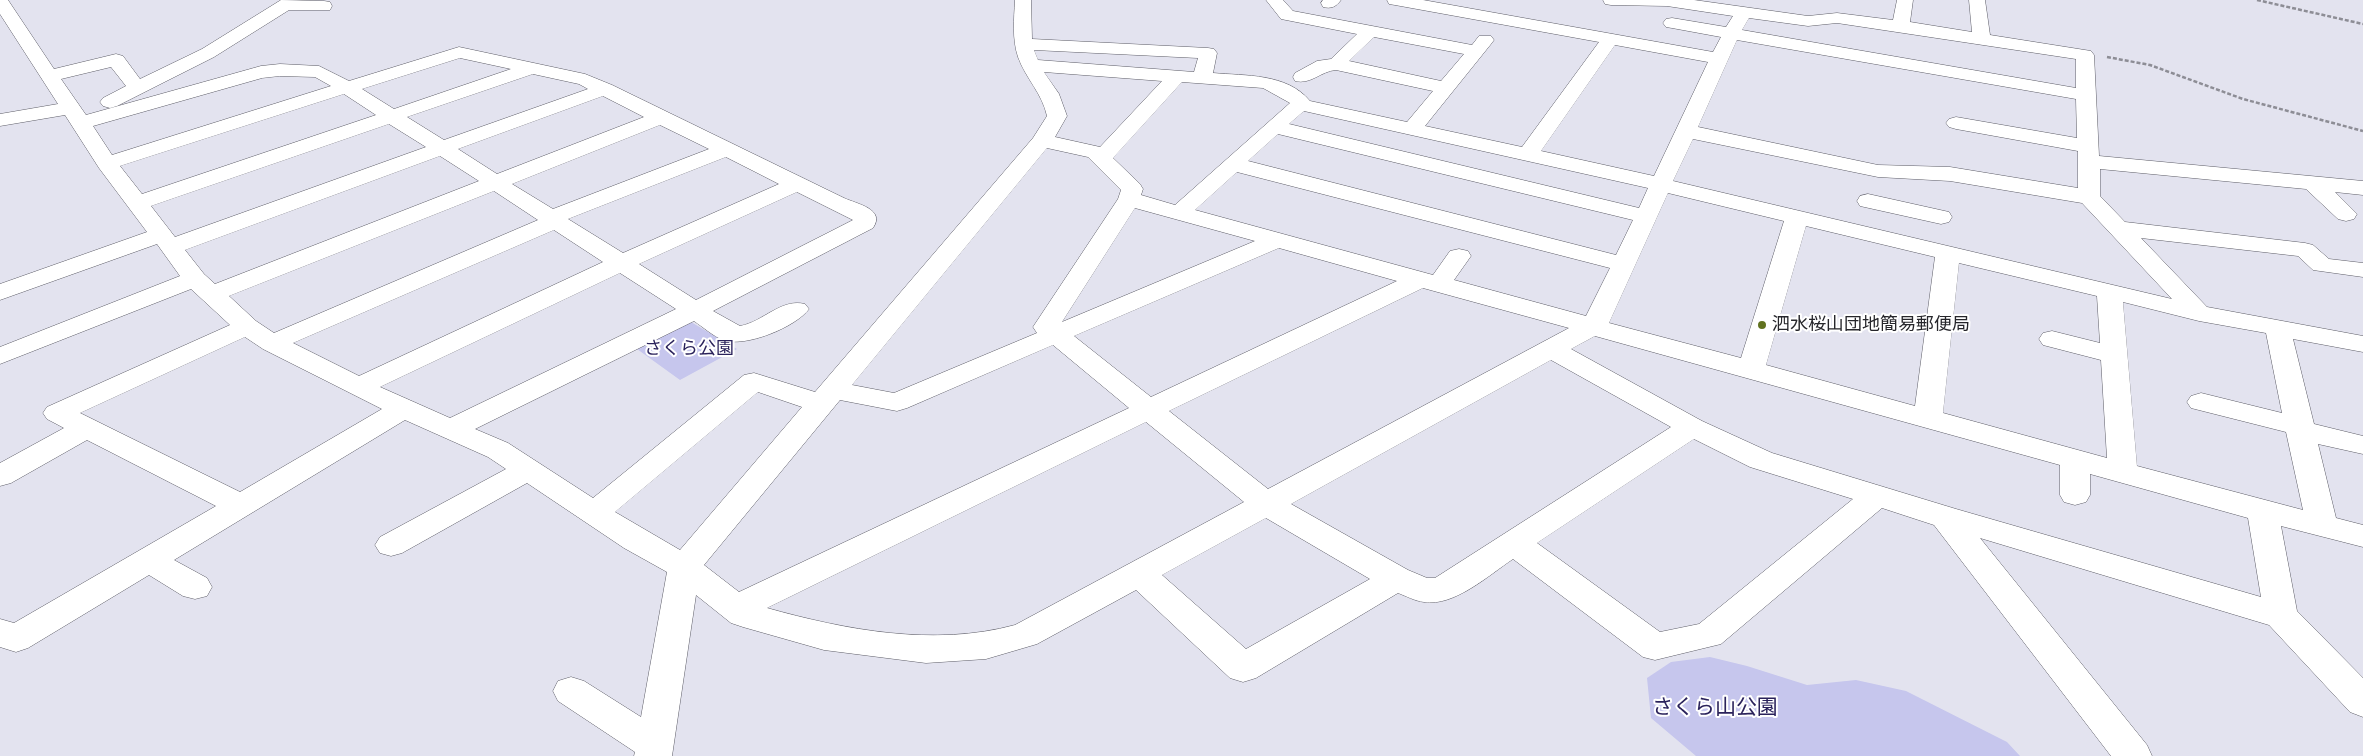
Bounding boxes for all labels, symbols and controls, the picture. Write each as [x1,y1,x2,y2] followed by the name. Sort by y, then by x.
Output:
[1772,314,1970,336] place label: 泗水桜山団地簡易郵便局
[1756,319,1768,331] marker: 泗水桜山団地簡易郵便局
[644,338,734,360] park label: さくら公園
[1652,695,1778,721] park label: さくら山公園

